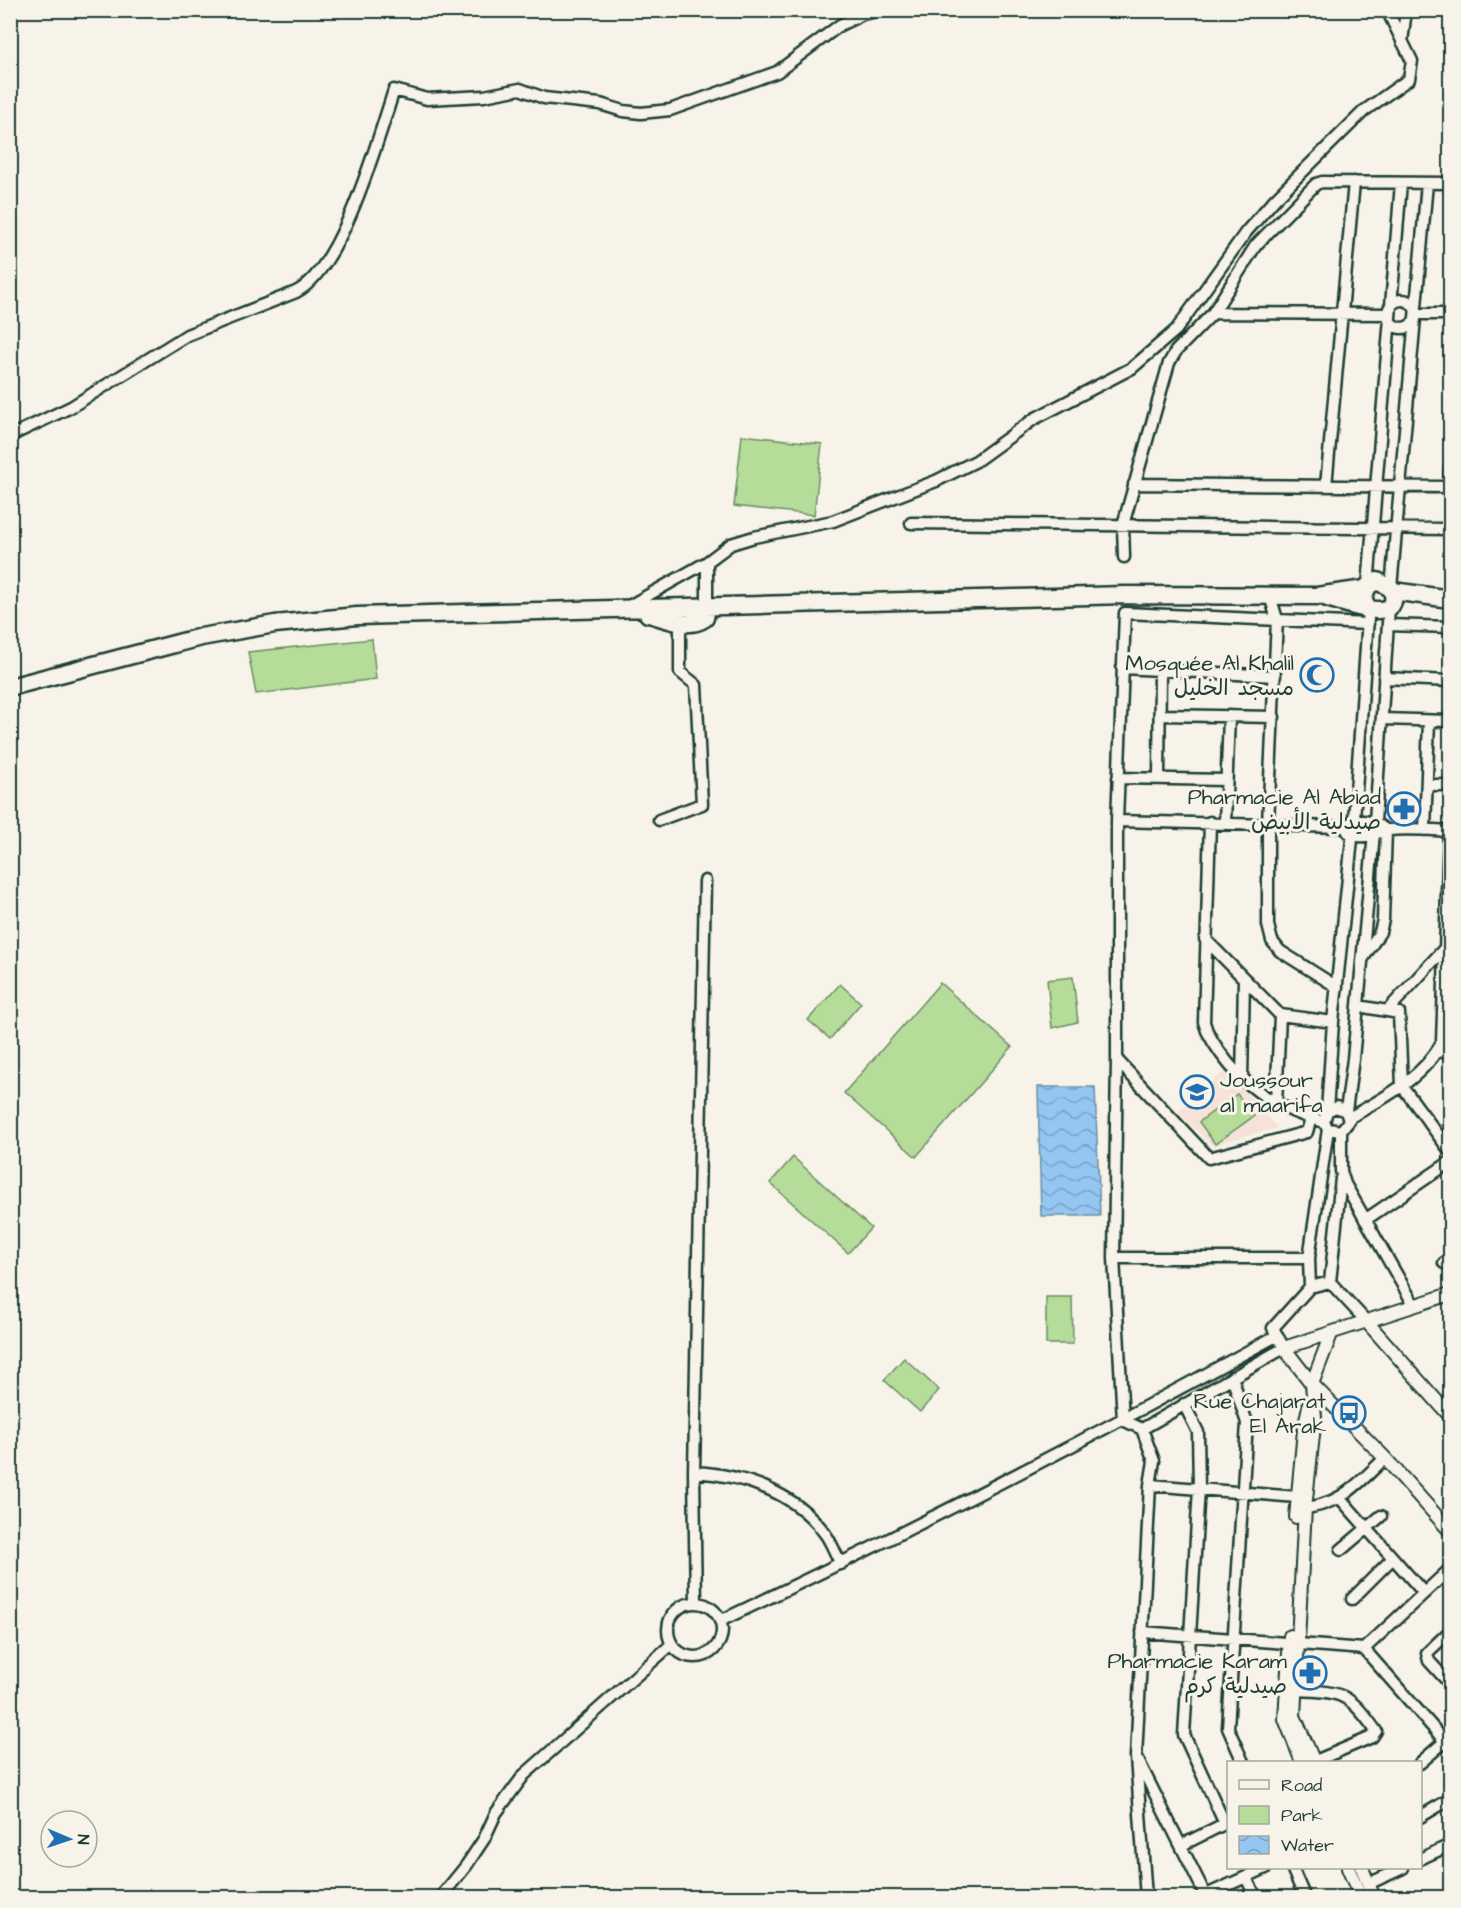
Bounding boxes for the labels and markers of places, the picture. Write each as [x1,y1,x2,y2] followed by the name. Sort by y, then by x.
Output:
[1125,648,1294,704] place label: Mosquée Al Khalil مسجد الخليل
[1299,657,1335,693] mosque icon: Mosquée Al Khalil مسجد الخليل
[1188,782,1381,838] place label: Pharmacie Al Abiad صيدلية الأبيض
[1386,791,1422,827] pharmacy icon: Pharmacie Al Abiad صيدلية الأبيض
[1220,1065,1323,1121] place label: Joussour al maarifa
[1179,1074,1215,1110] school or university icon: Joussour al maarifa
[1193,1386,1326,1442] place label: Rue Chajarat El Arak
[1331,1395,1367,1431] bus stop icon: Rue Chajarat El Arak
[1107,1646,1287,1703] place label: Pharmacie Karam صيدلية كرم
[1292,1655,1328,1691] pharmacy icon: Pharmacie Karam صيدلية كرم

